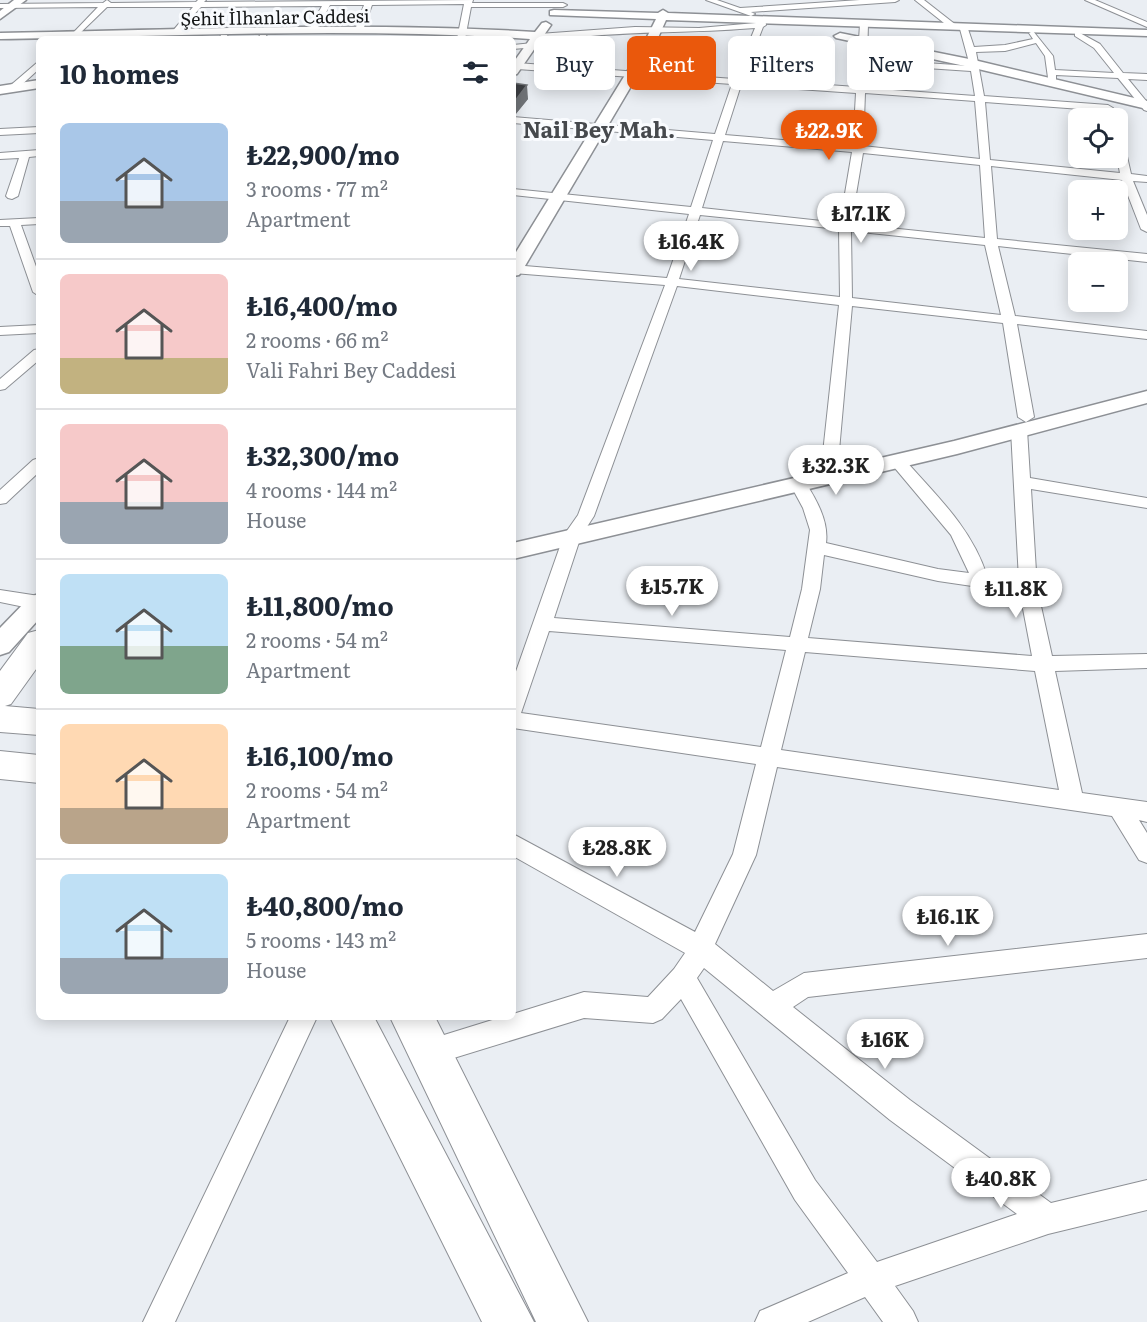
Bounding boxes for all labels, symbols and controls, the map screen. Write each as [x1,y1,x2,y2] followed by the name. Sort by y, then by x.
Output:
[180,1,370,32] street label: Şehit İlhanlar Caddesi
[534,36,615,90] chip: Buy
[627,36,716,90] chip: Rent
[728,36,835,90] chip: Filters
[847,36,934,90] chip: New
[60,53,179,92] text: 10 homes
[459,56,492,89] icon: filters
[1068,108,1128,312] map controls
[1068,108,1128,168] button: locate
[780,110,878,161] pin: ₺22.9K
[523,112,675,145] district label: Nail Bey Mah.
[795,114,863,144] text: ₺22.9K
[246,134,400,173] text: ₺22,900/mo
[108,147,180,219] icon: home
[246,173,388,203] text: 3 rooms · 77 m²
[1068,180,1128,240] button: +
[812,193,910,244] pin: ₺17.1K
[831,197,891,227] text: ₺17.1K
[246,203,351,233] text: Apartment
[642,221,740,272] pin: ₺16.4K
[658,225,724,255] text: ₺16.4K
[1068,252,1128,312] button: −
[246,285,398,324] text: ₺16,400/mo
[108,298,180,370] icon: home
[246,324,388,354] text: 2 rooms · 66 m²
[246,354,456,384] text: Vali Fahri Bey Caddesi
[246,435,399,474] text: ₺32,300/mo
[787,445,885,496] pin: ₺32.3K
[108,448,180,520] icon: home
[802,449,870,479] text: ₺32.3K
[246,474,397,504] text: 4 rooms · 144 m²
[246,504,306,534] text: House
[623,566,721,617] pin: ₺15.7K
[967,568,1065,619] pin: ₺11.8K
[640,570,704,600] text: ₺15.7K
[984,572,1048,602] text: ₺11.8K
[246,585,394,624] text: ₺11,800/mo
[108,598,180,670] icon: home
[246,624,388,654] text: 2 rooms · 54 m²
[246,654,351,684] text: Apartment
[246,735,394,774] text: ₺16,100/mo
[108,748,180,820] icon: home
[246,774,388,804] text: 2 rooms · 54 m²
[246,804,351,834] text: Apartment
[568,827,666,878] pin: ₺28.8K
[582,831,652,861] text: ₺28.8K
[246,885,404,924] text: ₺40,800/mo
[899,896,997,947] pin: ₺16.1K
[108,898,180,970] icon: home
[916,900,980,930] text: ₺16.1K
[246,924,396,954] text: 5 rooms · 143 m²
[246,954,306,984] text: House
[849,1019,921,1070] pin: ₺16K
[861,1023,909,1053] text: ₺16K
[952,1158,1050,1209] pin: ₺40.8K
[965,1162,1037,1192] text: ₺40.8K

